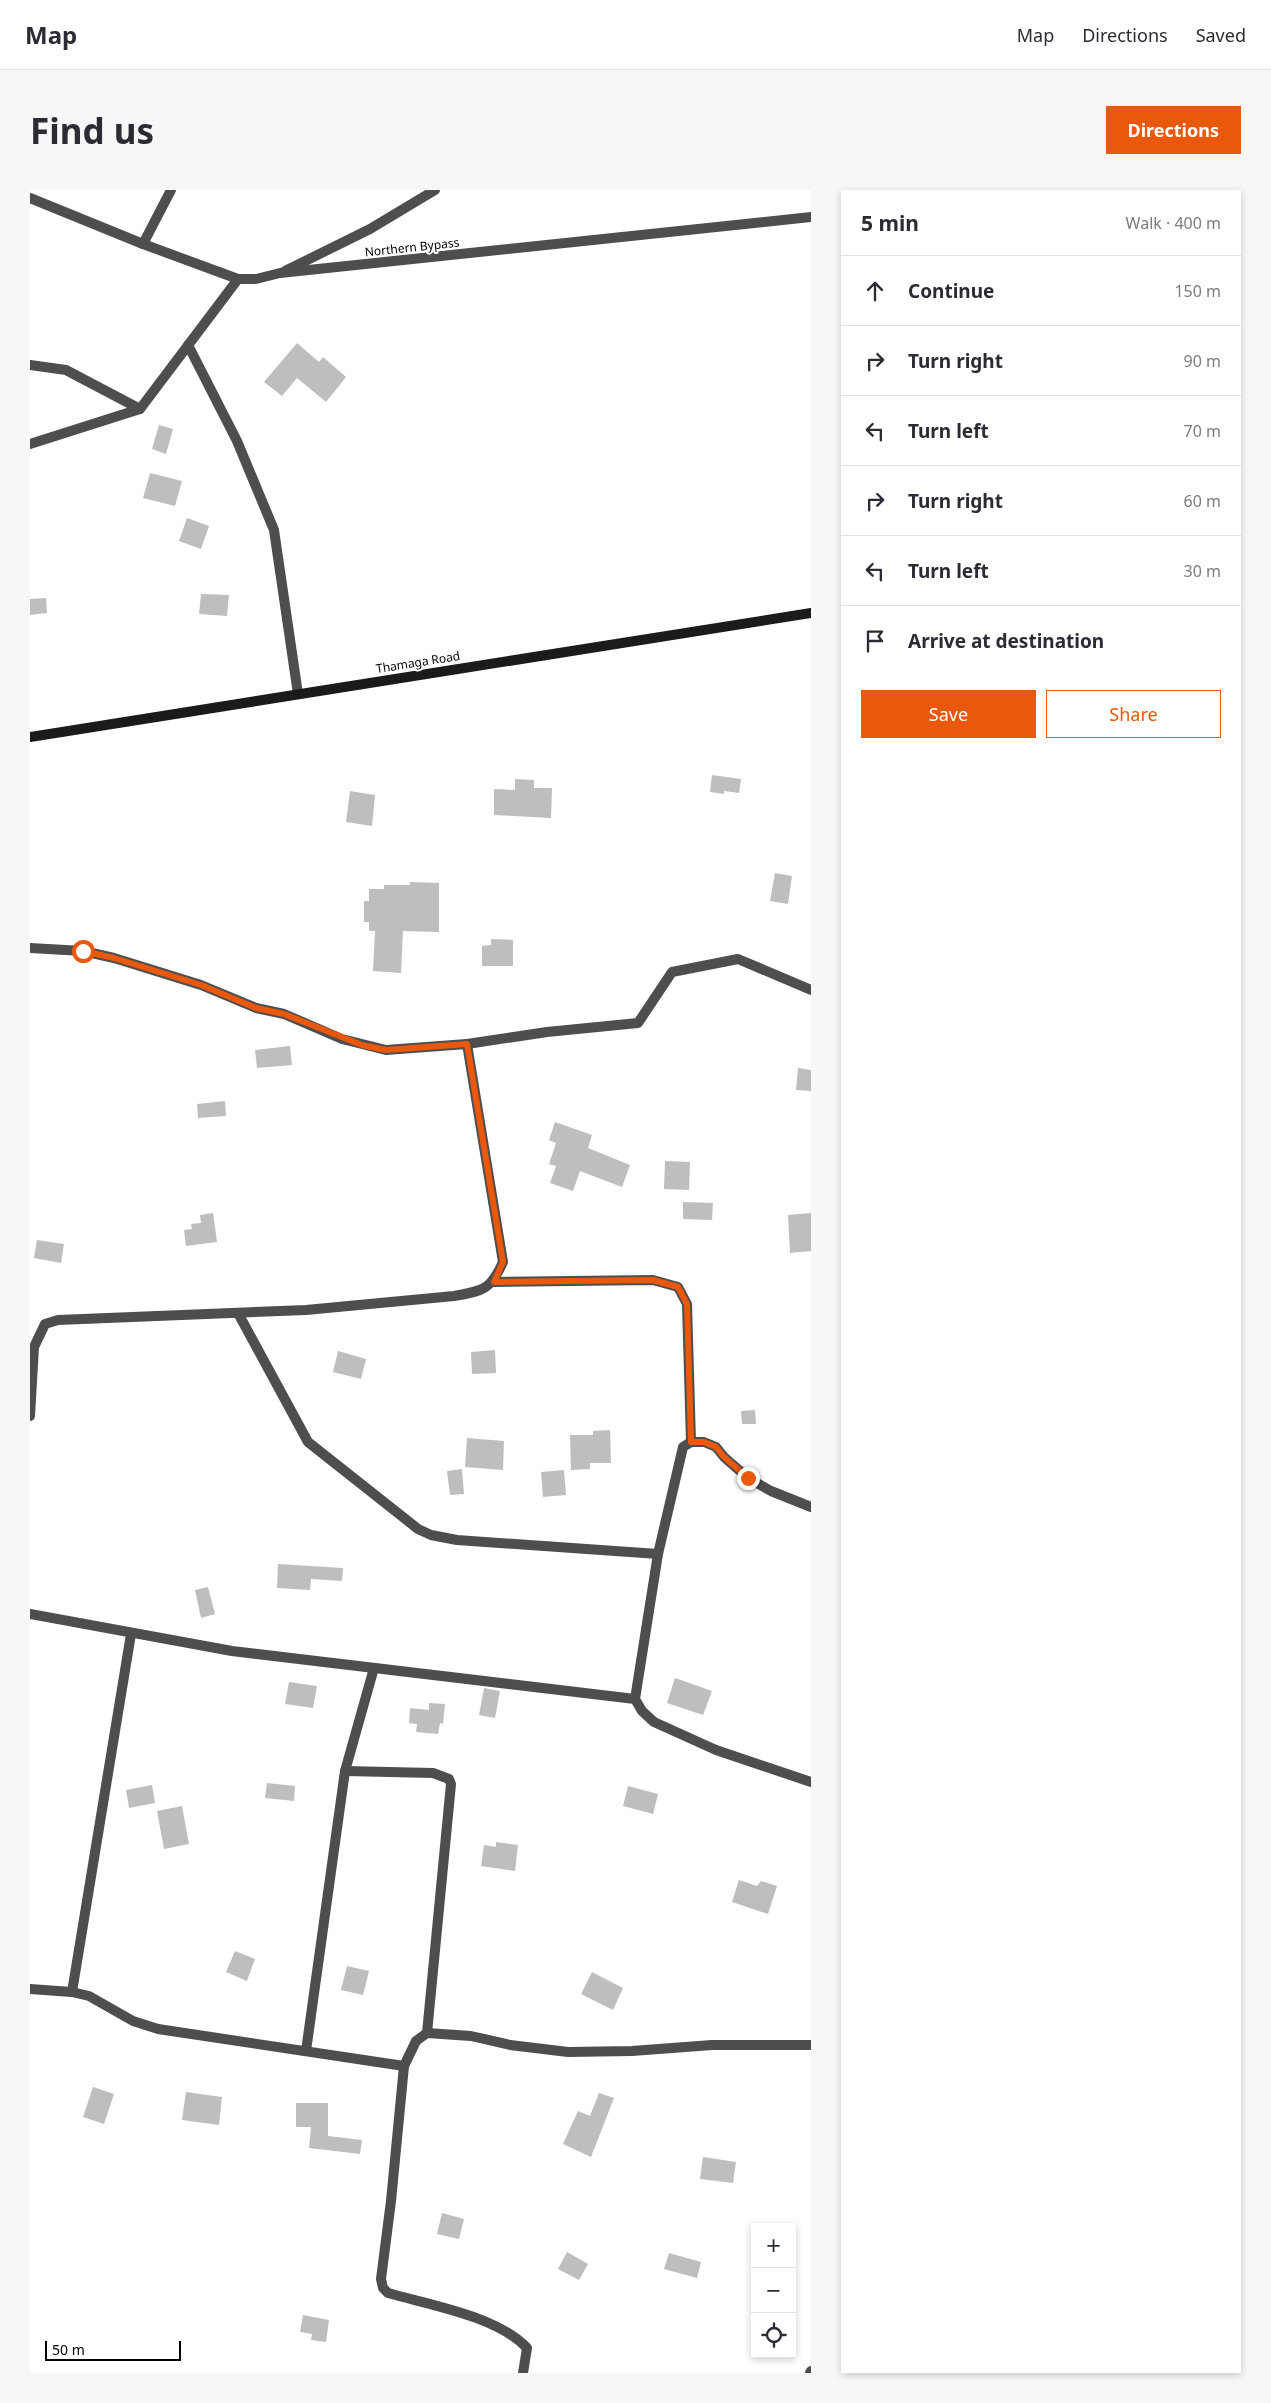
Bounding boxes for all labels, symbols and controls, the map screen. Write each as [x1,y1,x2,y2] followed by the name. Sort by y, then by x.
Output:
[25,18,77,51] text: Map
[1017,23,1054,47] text: Map
[1082,23,1168,47] text: Directions
[1196,23,1246,47] text: Saved
[1106,106,1241,154] button: Directions
[30,107,154,154] text: Find us
[861,209,919,237] text: 5 min
[1126,212,1221,234] text: Walk · 400 m
[364,234,460,260] street label: Northern Bypass
[861,277,889,305] icon: ahead
[908,278,994,304] text: Continue
[1174,280,1221,302] text: 150 m
[861,347,889,375] icon: right
[908,348,1003,374] text: Turn right
[1184,350,1221,372] text: 90 m
[861,417,889,445] icon: left
[908,418,989,444] text: Turn left
[1184,420,1221,442] text: 70 m
[861,487,889,515] icon: right
[908,488,1003,514] text: Turn right
[1184,490,1221,512] text: 60 m
[861,557,889,585] icon: left
[908,558,989,584] text: Turn left
[1184,560,1221,582] text: 30 m
[861,627,889,655] icon: arrive
[908,628,1104,654] text: Arrive at destination
[375,647,461,677] street label: Thamaga Road
[861,690,1036,738] button: Save
[1046,690,1221,738] button: Share
[72,940,95,963] route start
[737,1467,760,1490] route end
[751,2223,796,2358] map controls
[751,2223,796,2268] button: +
[751,2268,796,2313] button: −
[751,2313,796,2358] button: locate
[45,2338,181,2361] scale bar
[52,2340,85,2359] text: 50 m

